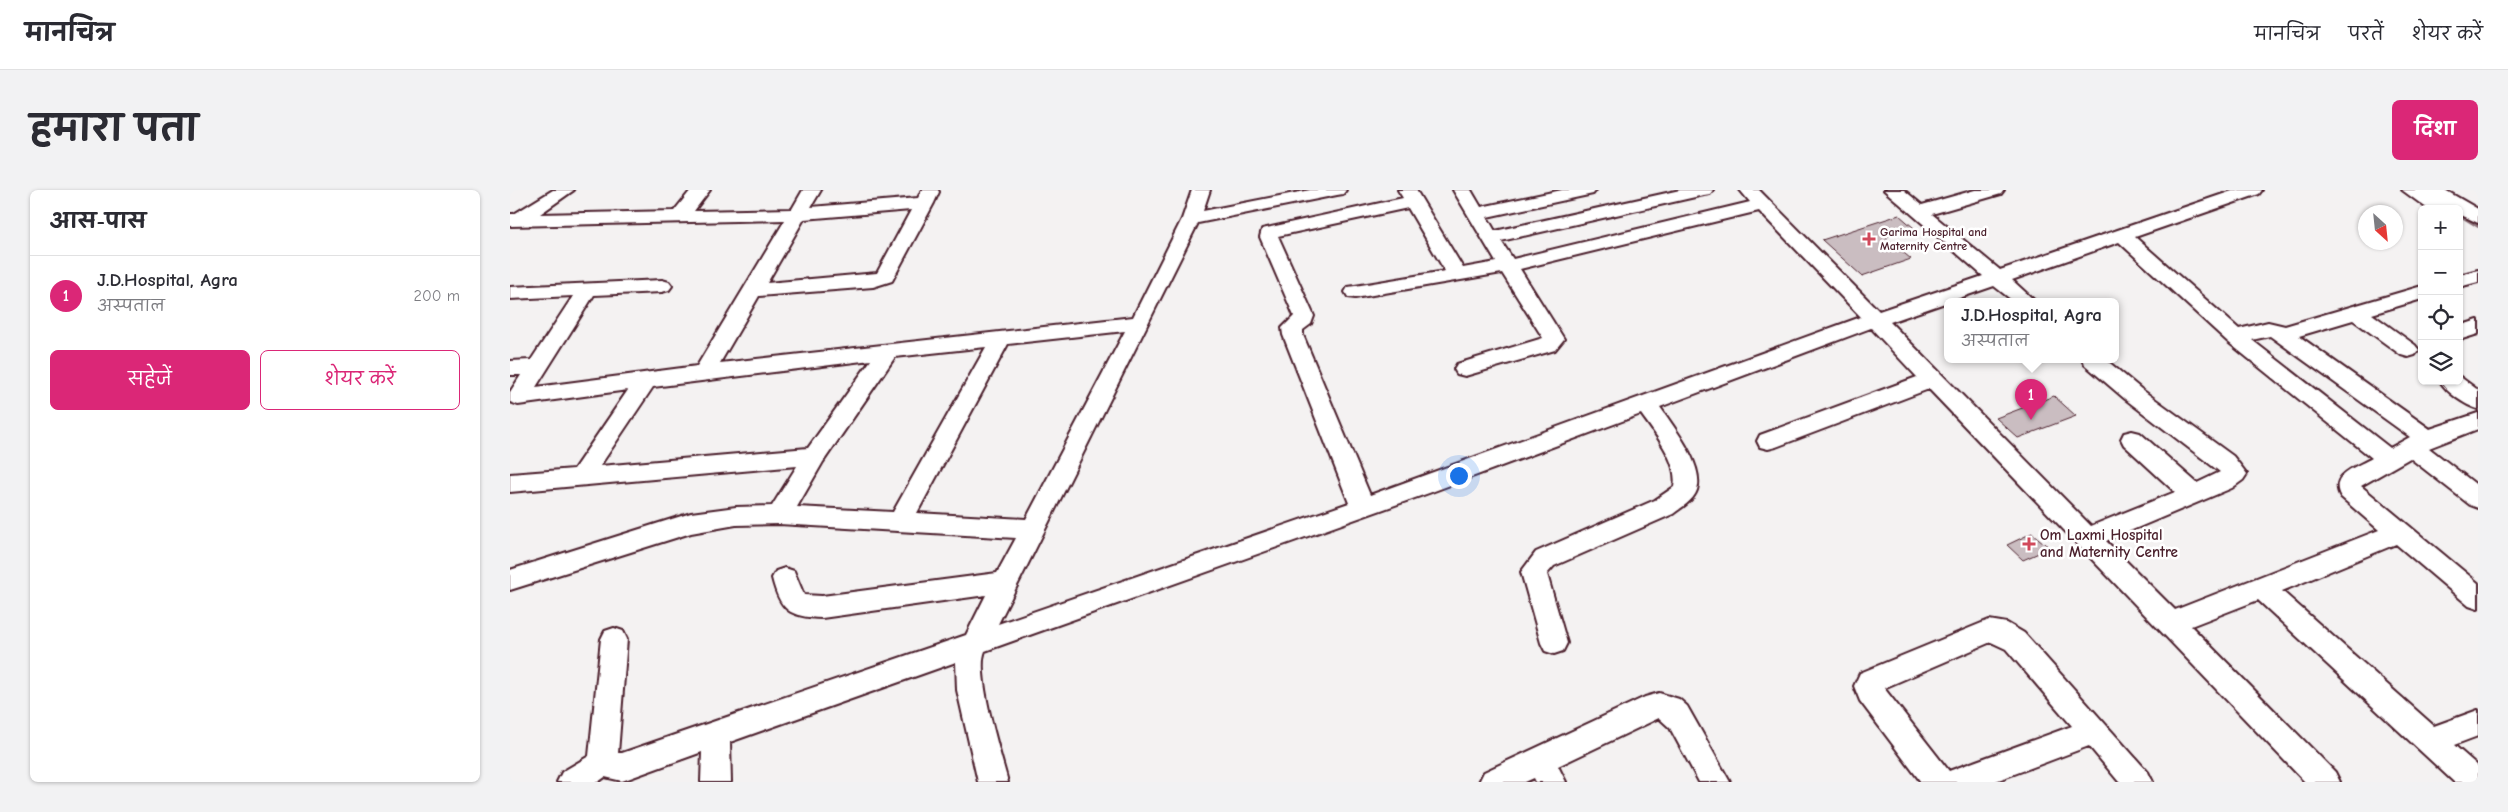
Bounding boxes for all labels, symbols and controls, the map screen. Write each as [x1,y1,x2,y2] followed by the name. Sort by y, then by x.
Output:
[25,19,114,47] text: मानचित्र
[2254,24,2320,45] text: मानचित्र
[2348,24,2384,45] text: परतें
[2412,24,2483,45] text: शेयर करें
[2392,100,2478,160] button: दिशा
[30,108,198,149] text: हमारा पता
[2358,205,2403,250] north arrow
[2418,205,2463,385] map controls
[2418,205,2463,250] button: +
[50,209,146,233] text: आस-पास
[1880,225,1987,253] place label: Garima Hospital and Maternity Centre
[1862,232,1876,246] marker: Garima Hospital and Maternity Centre
[2418,250,2463,295] button: −
[97,269,238,291] text: J.D.Hospital, Agra
[63,287,69,305] text: 1
[414,287,460,305] text: 200 m
[2418,295,2463,340] button: locate
[97,297,165,315] text: अस्पताल
[1944,298,2119,363] popup
[1961,304,2102,326] text: J.D.Hospital, Agra
[1961,332,2029,350] text: अस्पताल
[2418,340,2463,385] button: layers
[50,350,250,410] button: सहेजें
[260,350,460,410] button: शेयर करें
[2015,379,2047,420] pin: 1
[1446,463,1472,489] your location
[2040,526,2178,561] place label: Om Laxmi Hospital and Maternity Centre
[2022,537,2036,551] marker: Om Laxmi Hospital and Maternity Centre

